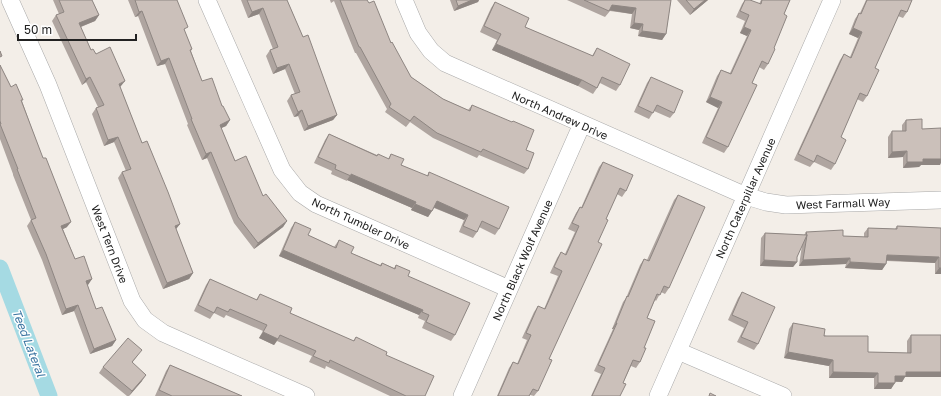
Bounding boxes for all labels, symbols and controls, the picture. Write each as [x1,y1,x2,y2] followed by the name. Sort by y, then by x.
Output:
[18,16,136,42] scale bar
[24,22,52,37] text: 50 m
[510,88,610,142] street label: North Andrew Drive
[712,136,778,260] street label: North Caterpillar Avenue
[310,195,412,251] street label: North Tumbler Drive
[796,195,890,211] street label: West Farmall Way
[489,197,555,323] street label: North Black Wolf Avenue
[89,203,131,285] street label: West Tern Drive
[9,307,49,380] water label: Teed Lateral

